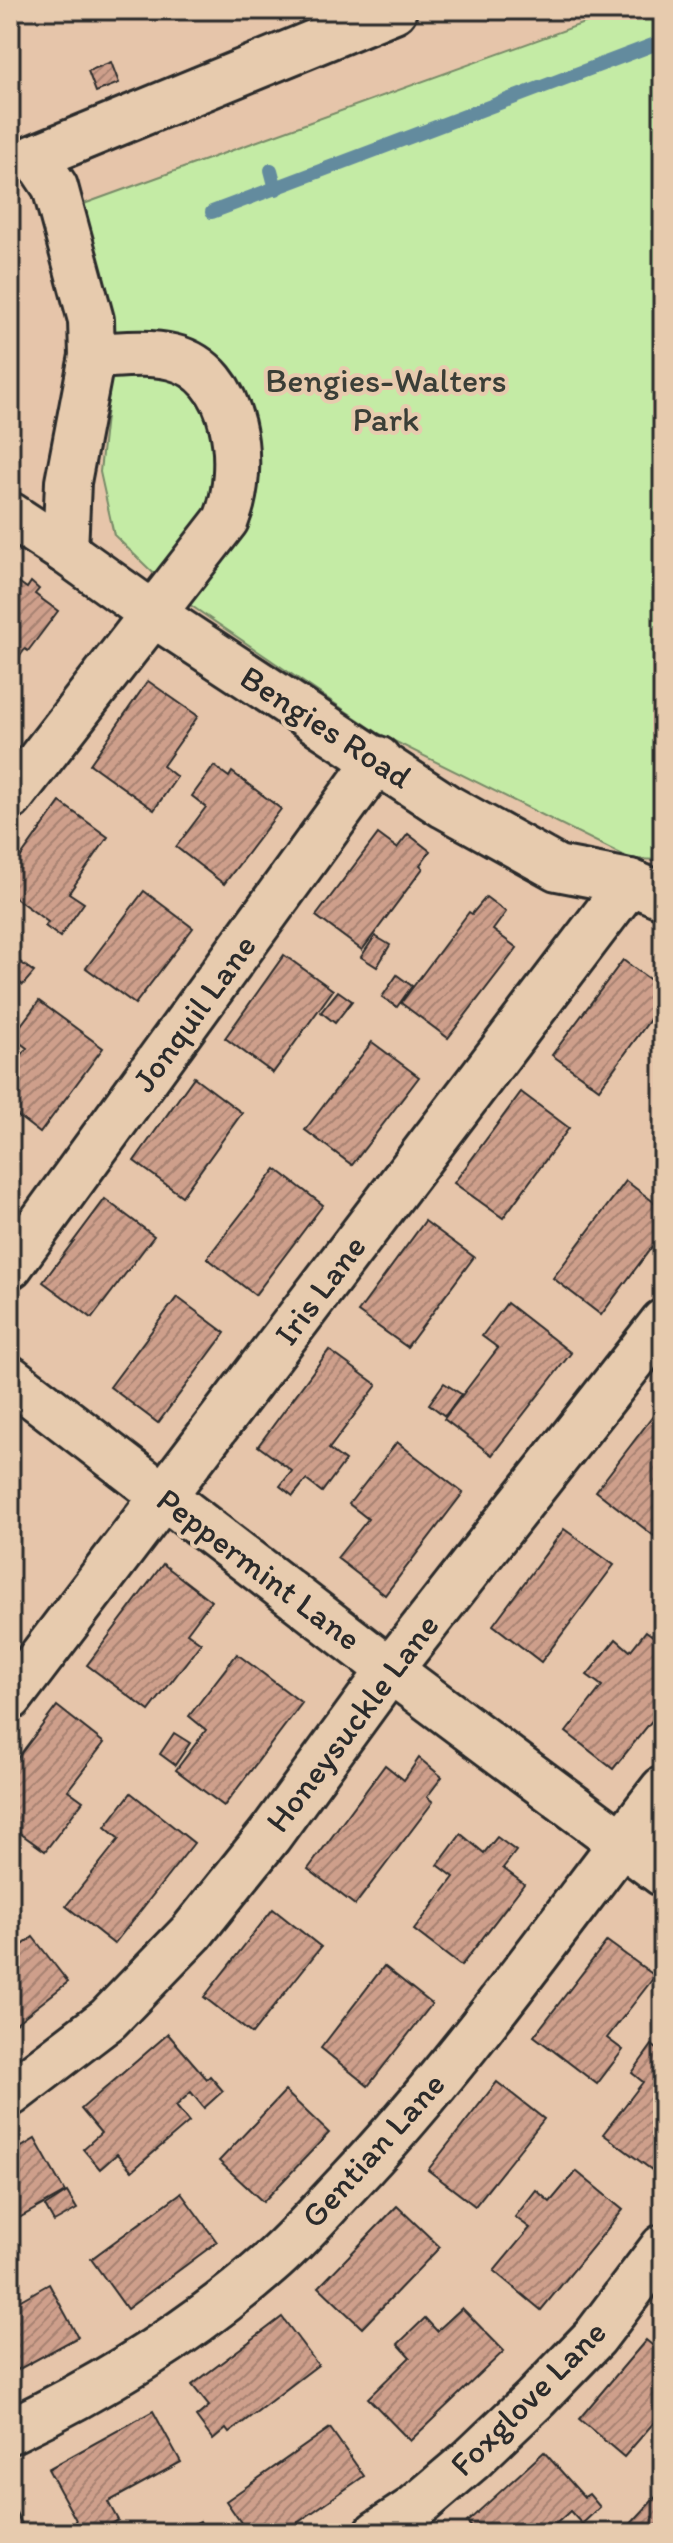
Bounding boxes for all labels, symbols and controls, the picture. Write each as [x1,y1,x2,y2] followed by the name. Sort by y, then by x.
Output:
[265,360,507,440] park label: Bengies-Walters Park
[233,656,420,798] street label: Bengies Road
[123,926,265,1100] street label: Jonquil Lane
[265,1227,375,1353] street label: Iris Lane
[149,1479,369,1659] street label: Peppermint Lane
[257,1606,447,1840] street label: Honeysuckle Lane
[292,2064,454,2236] street label: Gentian Lane
[441,2311,615,2485] street label: Foxglove Lane

